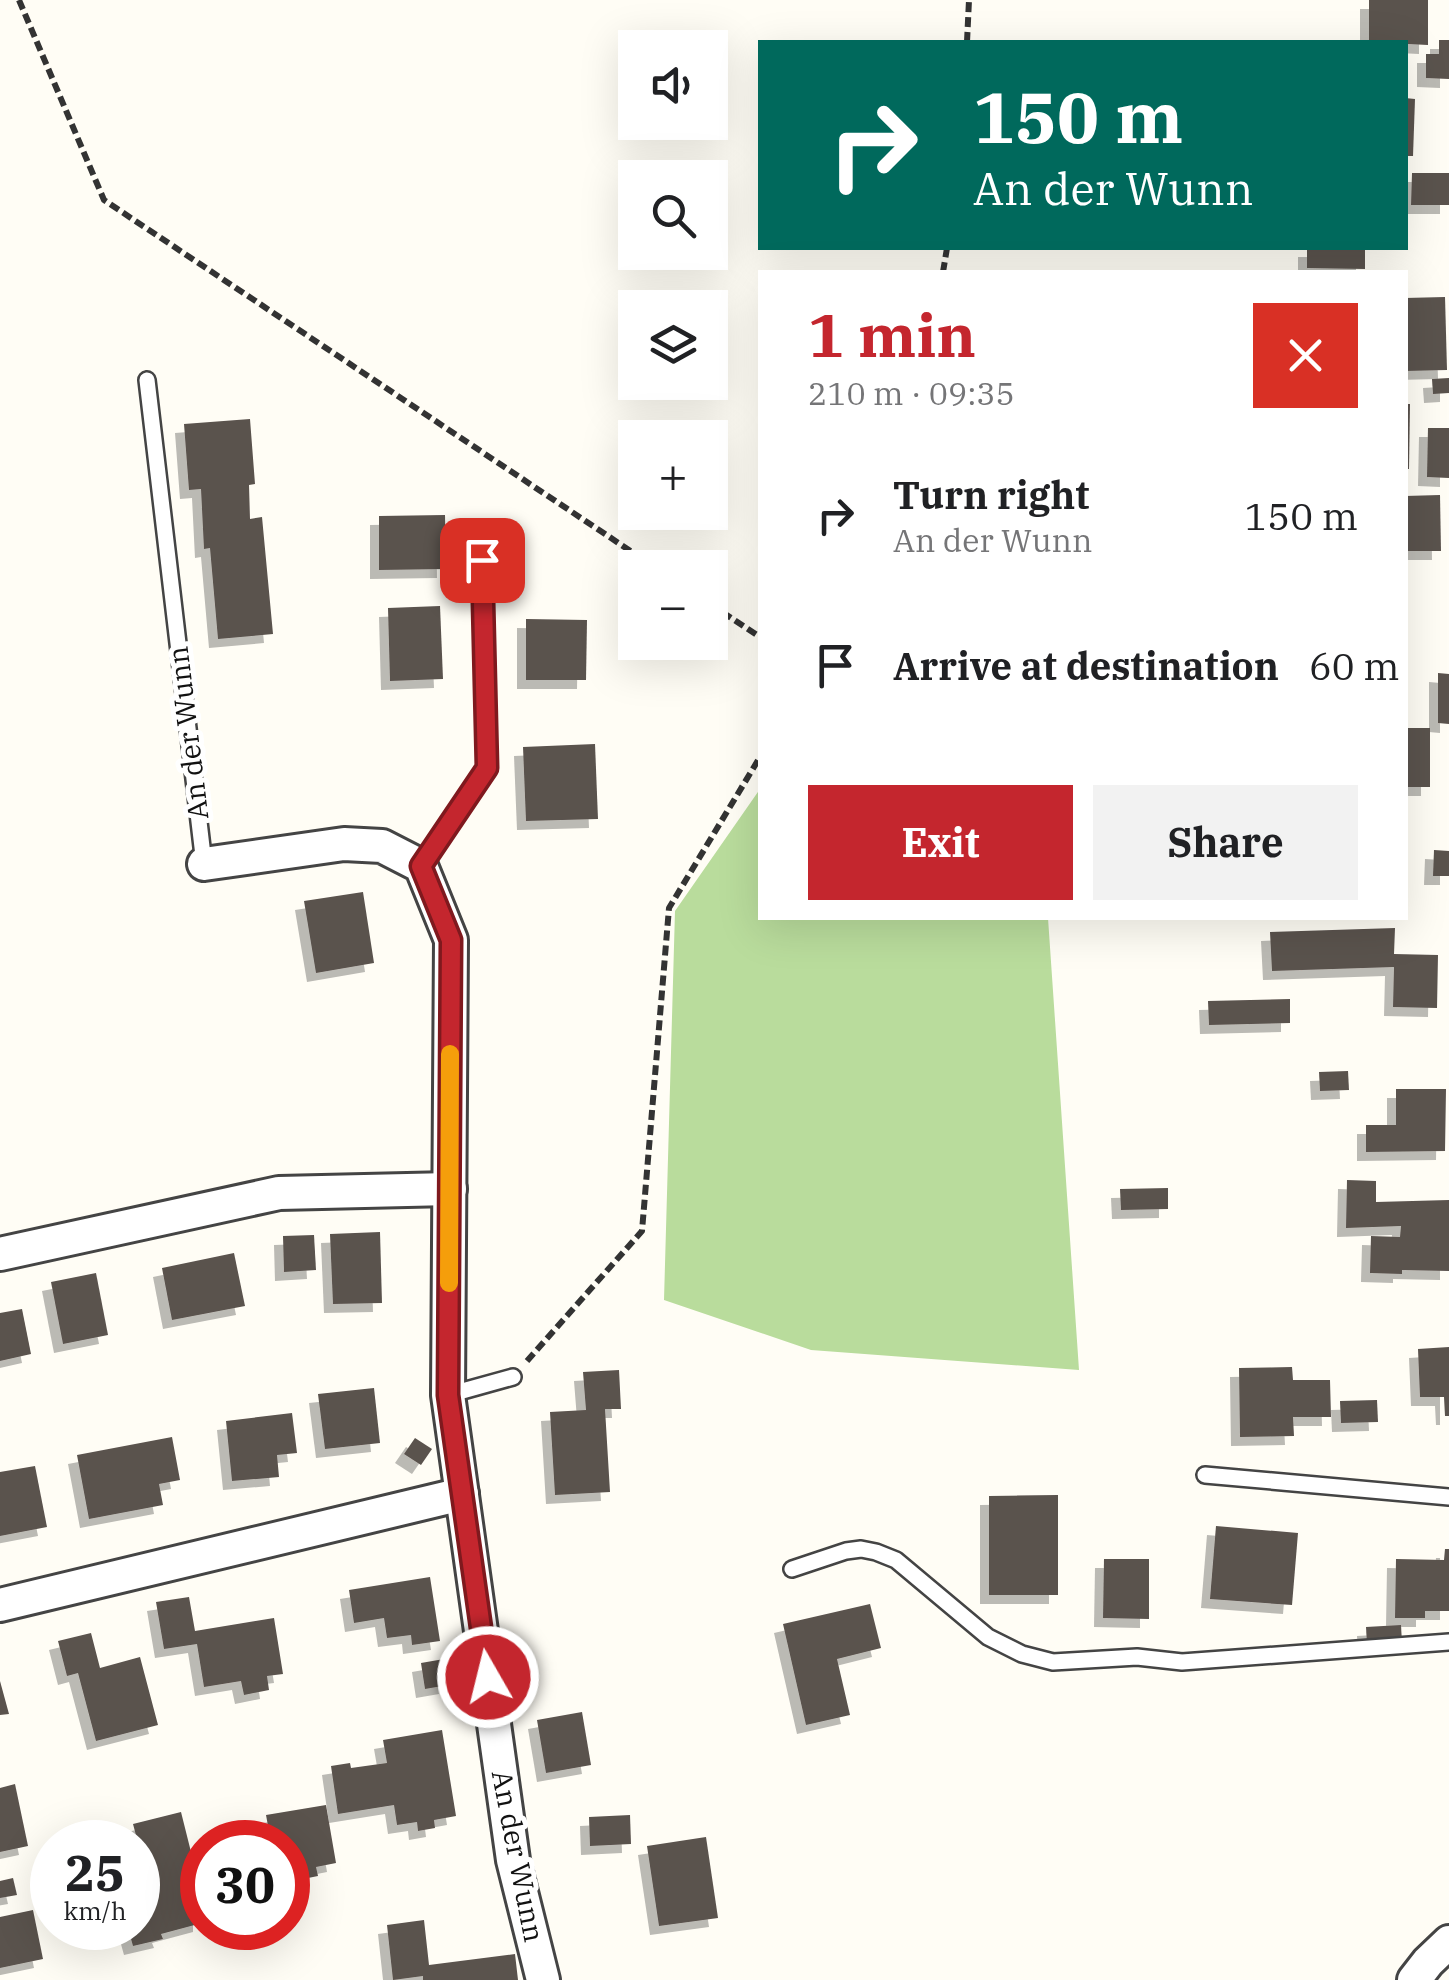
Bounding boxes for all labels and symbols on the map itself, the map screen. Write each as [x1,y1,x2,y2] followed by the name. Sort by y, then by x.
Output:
[440,518,525,603] pin
[159,644,216,822] street label: An der Wunn
[436,1625,540,1729] position arrow
[484,1767,553,1945] street label: An der Wunn
[180,1820,310,1950] speed limit sign: 30

